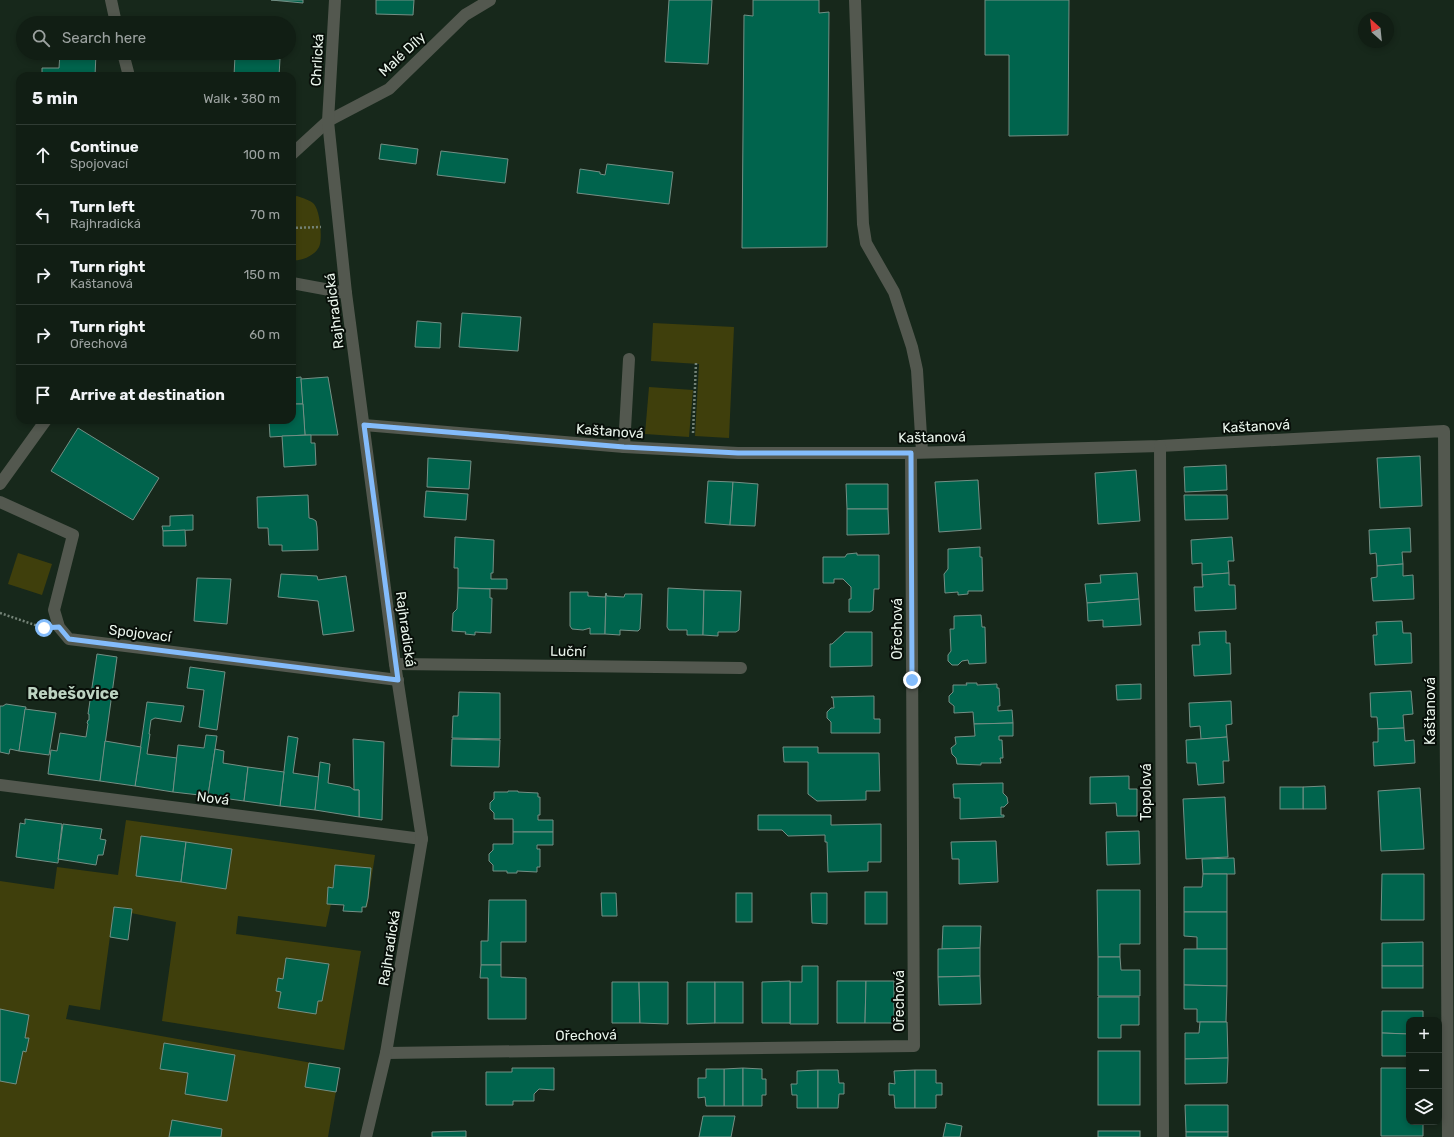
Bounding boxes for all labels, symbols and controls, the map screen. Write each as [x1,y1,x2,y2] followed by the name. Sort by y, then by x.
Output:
[1358,12,1394,48] north arrow
[16,16,296,60] search box
[30,27,52,49] icon: search
[375,28,429,80] street label: Malé Díly
[62,29,146,47] text: Search here
[308,33,327,87] street label: Chrlická
[32,88,78,108] text: 5 min
[203,91,280,106] text: Walk · 380 m
[70,138,139,156] text: Continue
[32,144,54,166] icon: ahead
[243,147,280,162] text: 100 m
[70,156,128,171] text: Spojovací
[70,198,135,216] text: Turn left
[32,204,54,226] icon: left
[250,207,280,222] text: 70 m
[70,216,141,231] text: Rajhradická
[70,258,145,276] text: Turn right
[32,264,54,286] icon: right
[244,267,280,282] text: 150 m
[321,272,348,350] street label: Rajhradická
[70,276,133,291] text: Kaštanová
[70,318,145,336] text: Turn right
[32,324,54,346] icon: right
[249,327,280,342] text: 60 m
[70,336,127,351] text: Ořechová
[32,384,54,406] icon: arrive
[70,386,225,404] text: Arrive at destination
[1222,416,1290,437] street label: Kaštanová
[576,421,644,442] street label: Kaštanová
[898,428,966,447] street label: Kaštanová
[392,590,419,668] street label: Rajhradická
[889,598,906,660] street label: Ořechová
[35,619,53,637] route start
[108,621,173,646] street label: Spojovací
[550,643,587,660] street label: Luční
[903,671,921,689] route end
[1422,677,1439,745] street label: Kaštanová
[27,684,119,703] district label: Rebešovice
[1138,763,1155,821] street label: Topolová
[196,788,230,809] street label: Nová
[375,909,404,987] street label: Rajhradická
[891,970,908,1032] street label: Ořechová
[1406,1017,1442,1125] map controls
[1406,1017,1442,1053] button: +
[555,1026,617,1045] street label: Ořechová
[1406,1053,1442,1089] button: −
[1406,1089,1442,1125] button: layers

